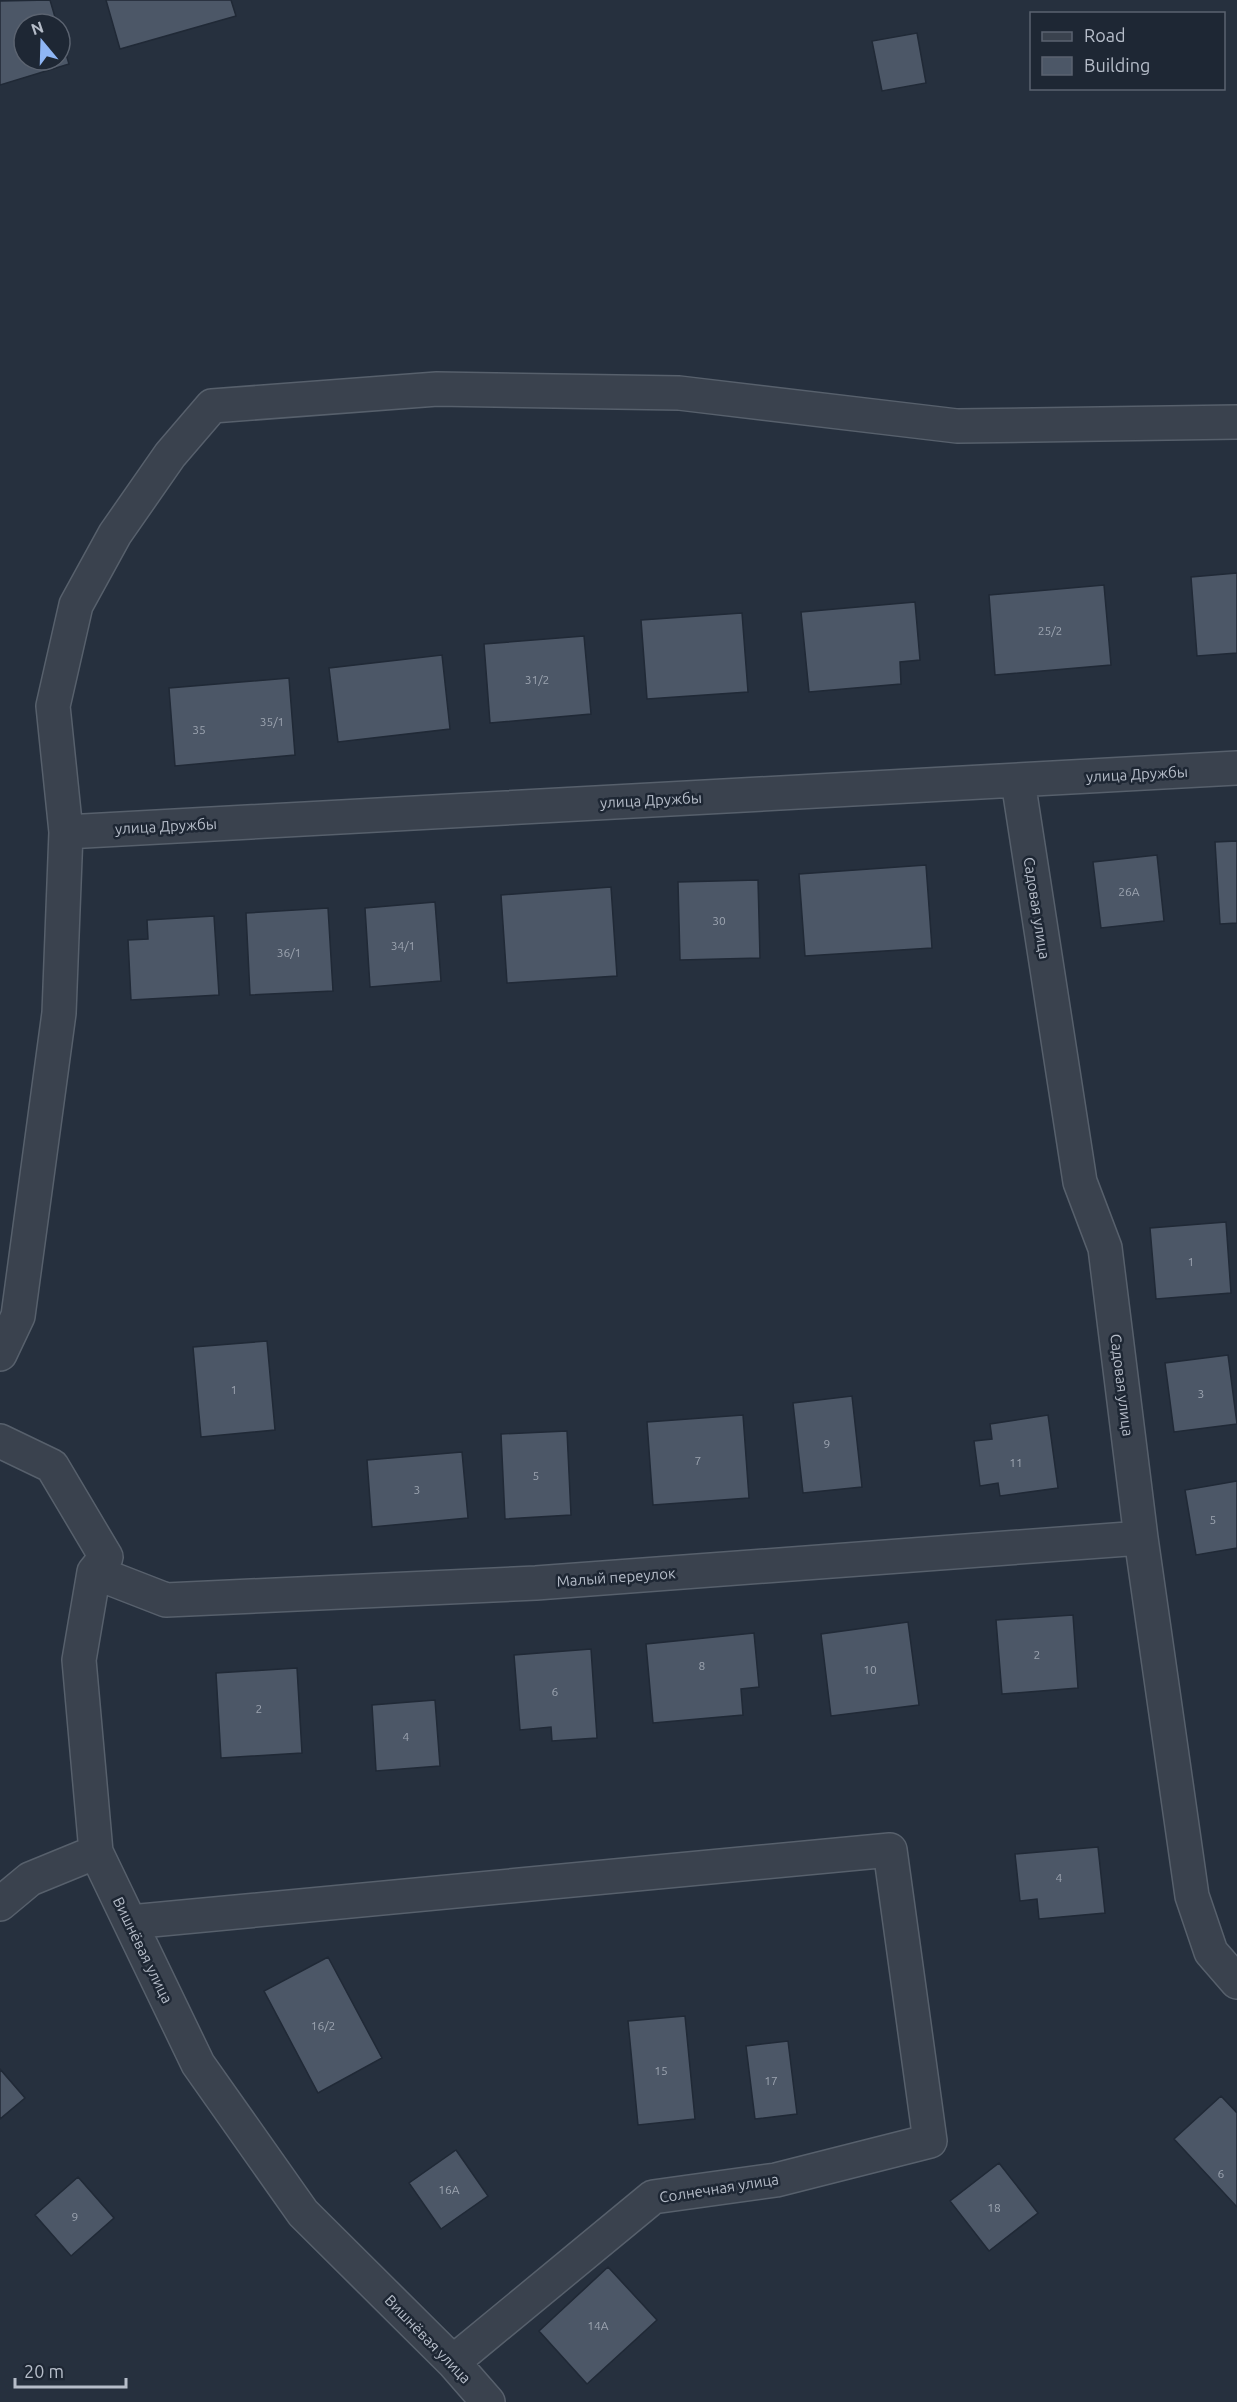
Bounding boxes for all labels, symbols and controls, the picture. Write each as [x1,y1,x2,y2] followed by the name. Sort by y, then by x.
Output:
[12,12,72,72] north arrow
[1030,12,1225,90] legend
[29,17,46,38] text: N
[1084,25,1126,45] text: Road
[1084,55,1150,75] text: Building
[1038,624,1062,637] house number: 25/2
[525,673,549,686] house number: 31/2
[260,715,284,728] house number: 35/1
[192,723,206,736] house number: 35
[1086,763,1188,785] street label: улица Дружбы
[600,789,702,811] street label: улица Дружбы
[115,815,217,837] street label: улица Дружбы
[1021,856,1053,960] street label: Садовая улица
[1118,885,1140,898] house number: 26А
[712,914,726,927] house number: 30
[391,939,415,952] house number: 34/1
[277,946,301,959] house number: 36/1
[1188,1255,1194,1268] house number: 1
[1107,1333,1137,1437] street label: Садовая улица
[231,1383,237,1396] house number: 1
[1198,1387,1204,1400] house number: 3
[824,1437,830,1450] house number: 9
[695,1454,701,1467] house number: 7
[1009,1456,1023,1469] house number: 11
[533,1469,539,1482] house number: 5
[414,1483,420,1496] house number: 3
[1210,1513,1216,1526] house number: 5
[556,1564,676,1590] street label: Малый переулок
[1034,1648,1040,1661] house number: 2
[699,1659,706,1672] house number: 8
[863,1663,877,1676] house number: 10
[552,1685,559,1698] house number: 6
[256,1702,262,1715] house number: 2
[403,1730,410,1743] house number: 4
[1056,1871,1063,1884] house number: 4
[110,1894,176,2006] street label: Вишнёвая улица
[311,2019,335,2032] house number: 16/2
[654,2064,668,2077] house number: 15
[764,2074,778,2087] house number: 17
[1218,2167,1225,2180] house number: 6
[658,2170,780,2206] street label: Солнечная улица
[438,2183,460,2196] house number: 16А
[987,2201,1001,2214] house number: 18
[72,2210,78,2223] house number: 9
[382,2291,474,2387] street label: Вишнёвая улица
[587,2319,609,2332] house number: 14А
[15,2351,126,2389] scale bar
[24,2361,64,2381] text: 20 m

